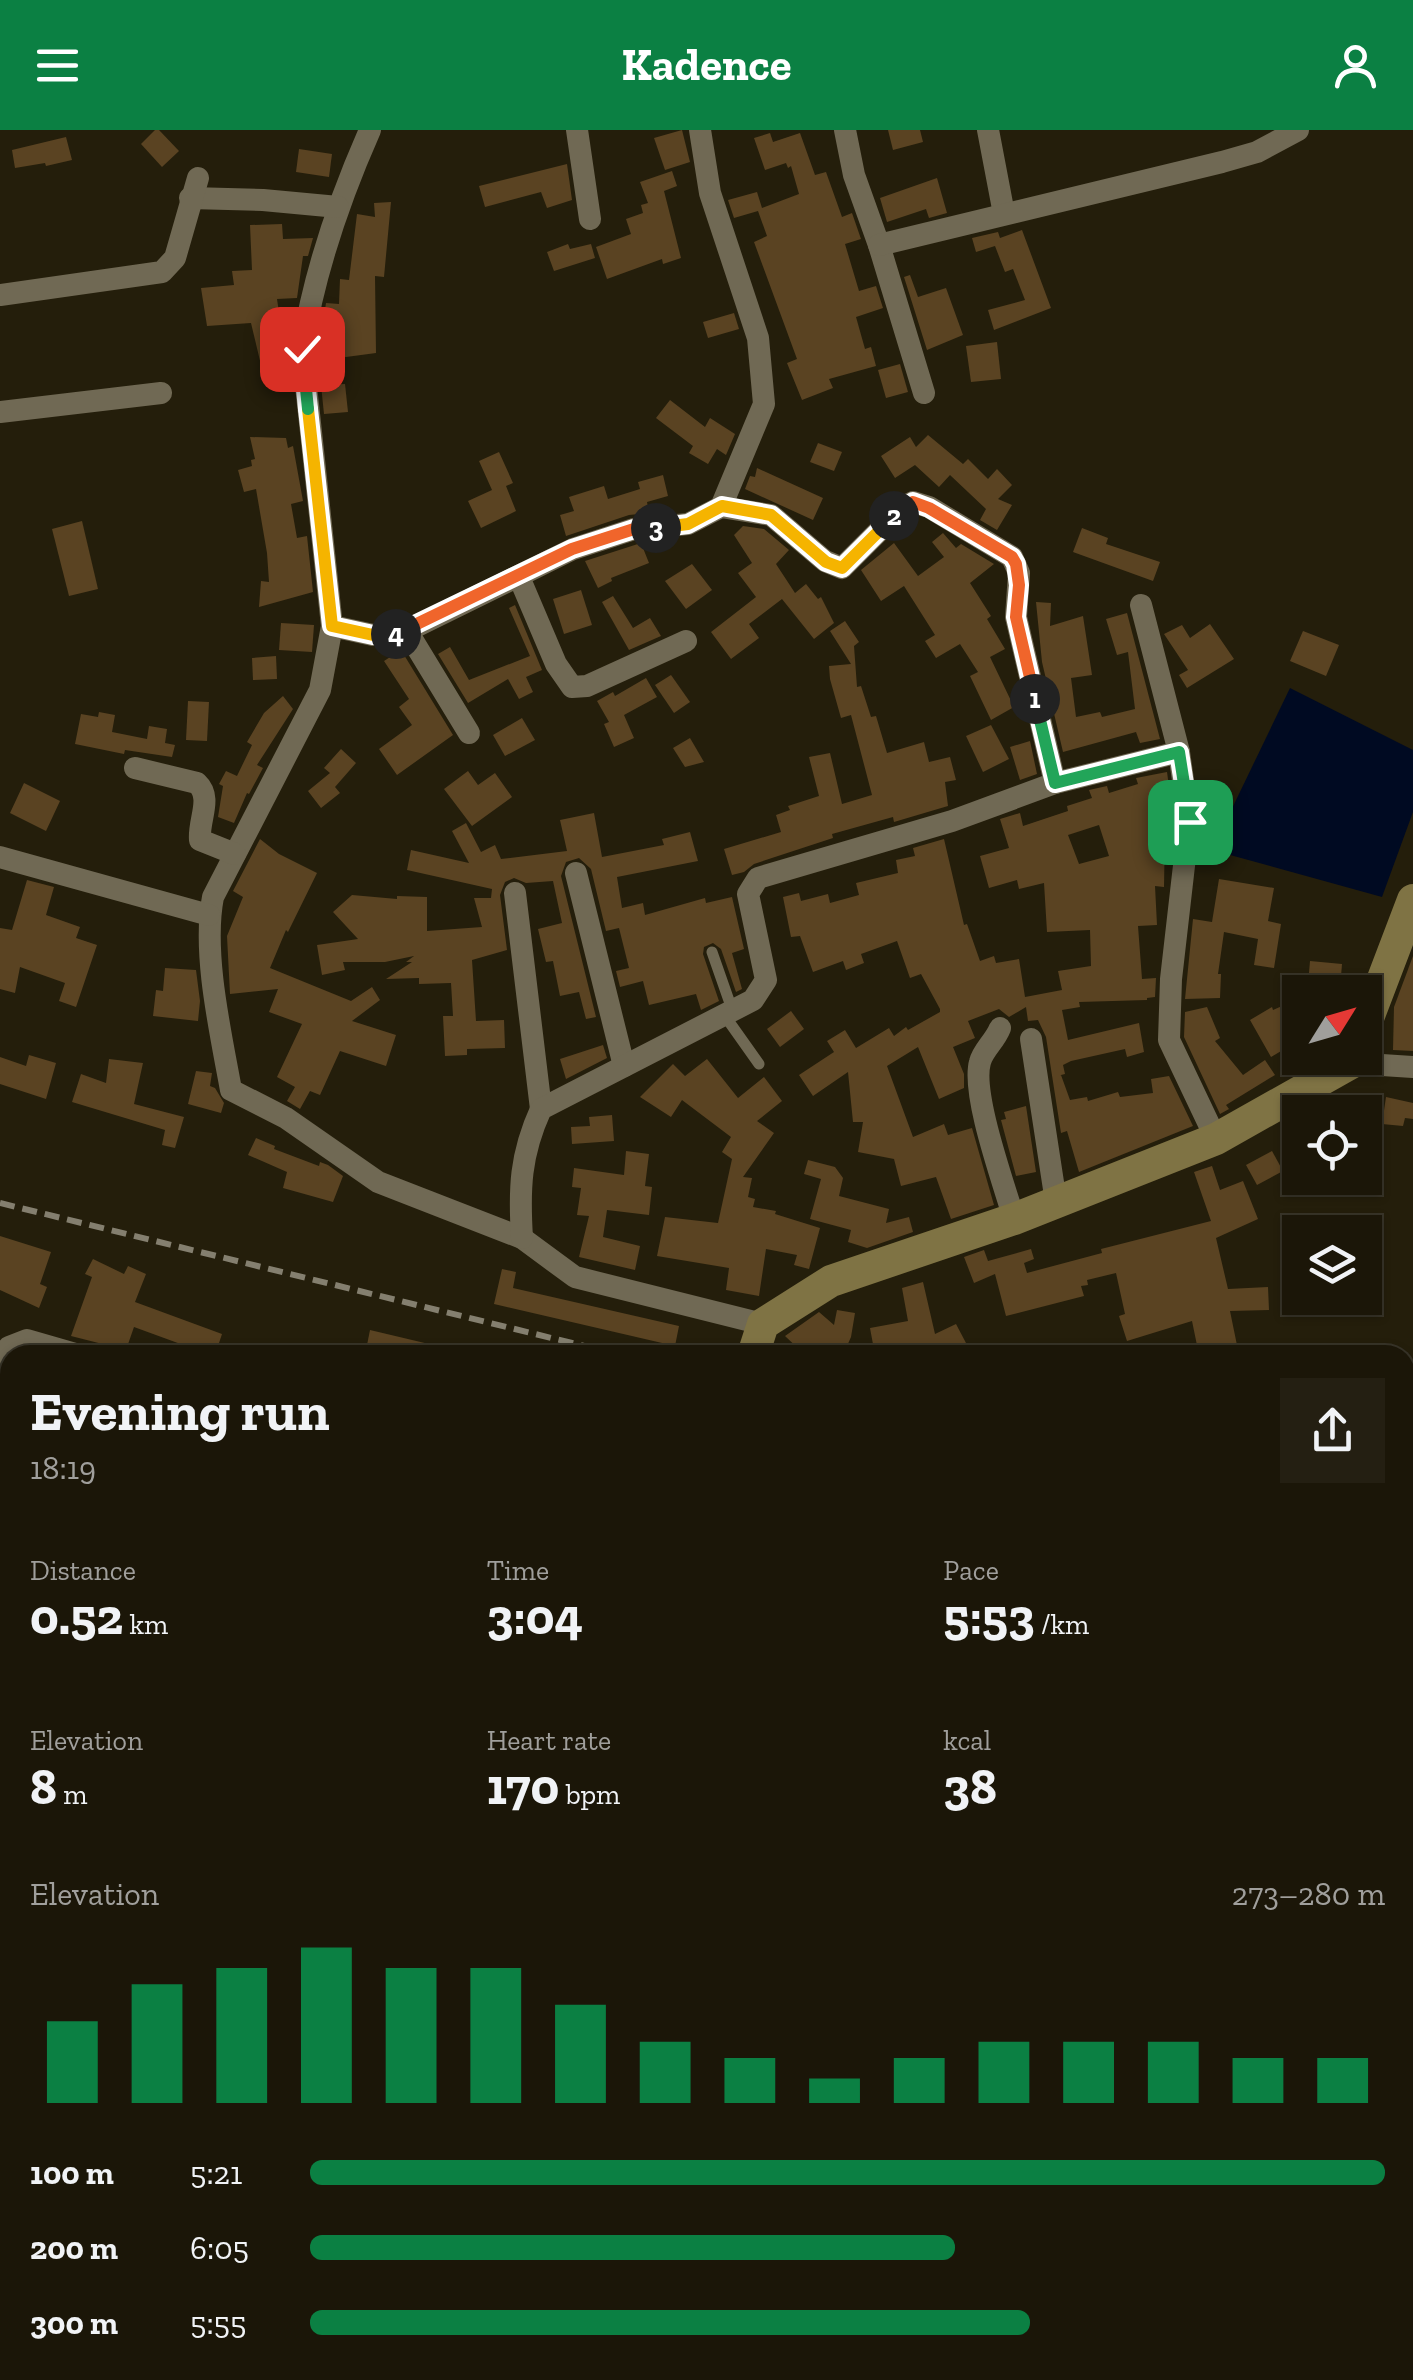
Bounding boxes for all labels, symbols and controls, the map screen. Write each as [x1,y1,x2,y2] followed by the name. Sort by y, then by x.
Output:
[30,38,85,93] icon: menu
[621,38,792,92] text: Kadence
[1328,38,1383,93] icon: person
[260,307,345,392] pin
[275,322,330,377] icon: check
[869,491,919,541] pin: 2
[886,499,902,532] text: 2
[631,503,681,553] pin: 3
[649,511,663,544] text: 3
[371,609,421,659] pin: 4
[388,617,404,650] text: 4
[1010,674,1060,724] pin: 1
[1029,682,1041,715] text: 1
[1148,780,1233,865] pin
[1163,795,1218,850] icon: arrive
[1282,975,1382,1075] north arrow
[1282,975,1382,1315] map controls
[1282,1095,1382,1195] button: locate
[1282,1215,1382,1315] button: layers
[30,1378,330,1444] text: Evening run
[1280,1378,1385,1483] button: share
[30,1449,96,1487] text: 18:19
[30,1554,136,1587] text: Distance
[487,1554,549,1587] text: Time
[943,1554,999,1587] text: Pace
[30,1587,123,1647] text: 0.52
[487,1587,583,1647] text: 3:04
[943,1587,1035,1647] text: 5:53
[123,1608,168,1641] text: km
[1035,1608,1089,1641] text: /km
[30,1724,143,1757] text: Elevation
[487,1724,611,1757] text: Heart rate
[943,1724,991,1757] text: kcal
[30,1757,57,1817] text: 8
[487,1757,559,1817] text: 170
[943,1757,997,1817] text: 38
[57,1778,87,1811] text: m
[559,1778,620,1811] text: bpm
[30,1875,159,1913] text: Elevation
[1232,1875,1385,1913] text: 273–280 m
[30,2154,114,2192] text: 100 m
[190,2154,242,2192] text: 5:21
[30,2229,118,2267] text: 200 m
[190,2229,249,2267] text: 6:05
[30,2304,118,2342] text: 300 m
[190,2304,246,2342] text: 5:55

